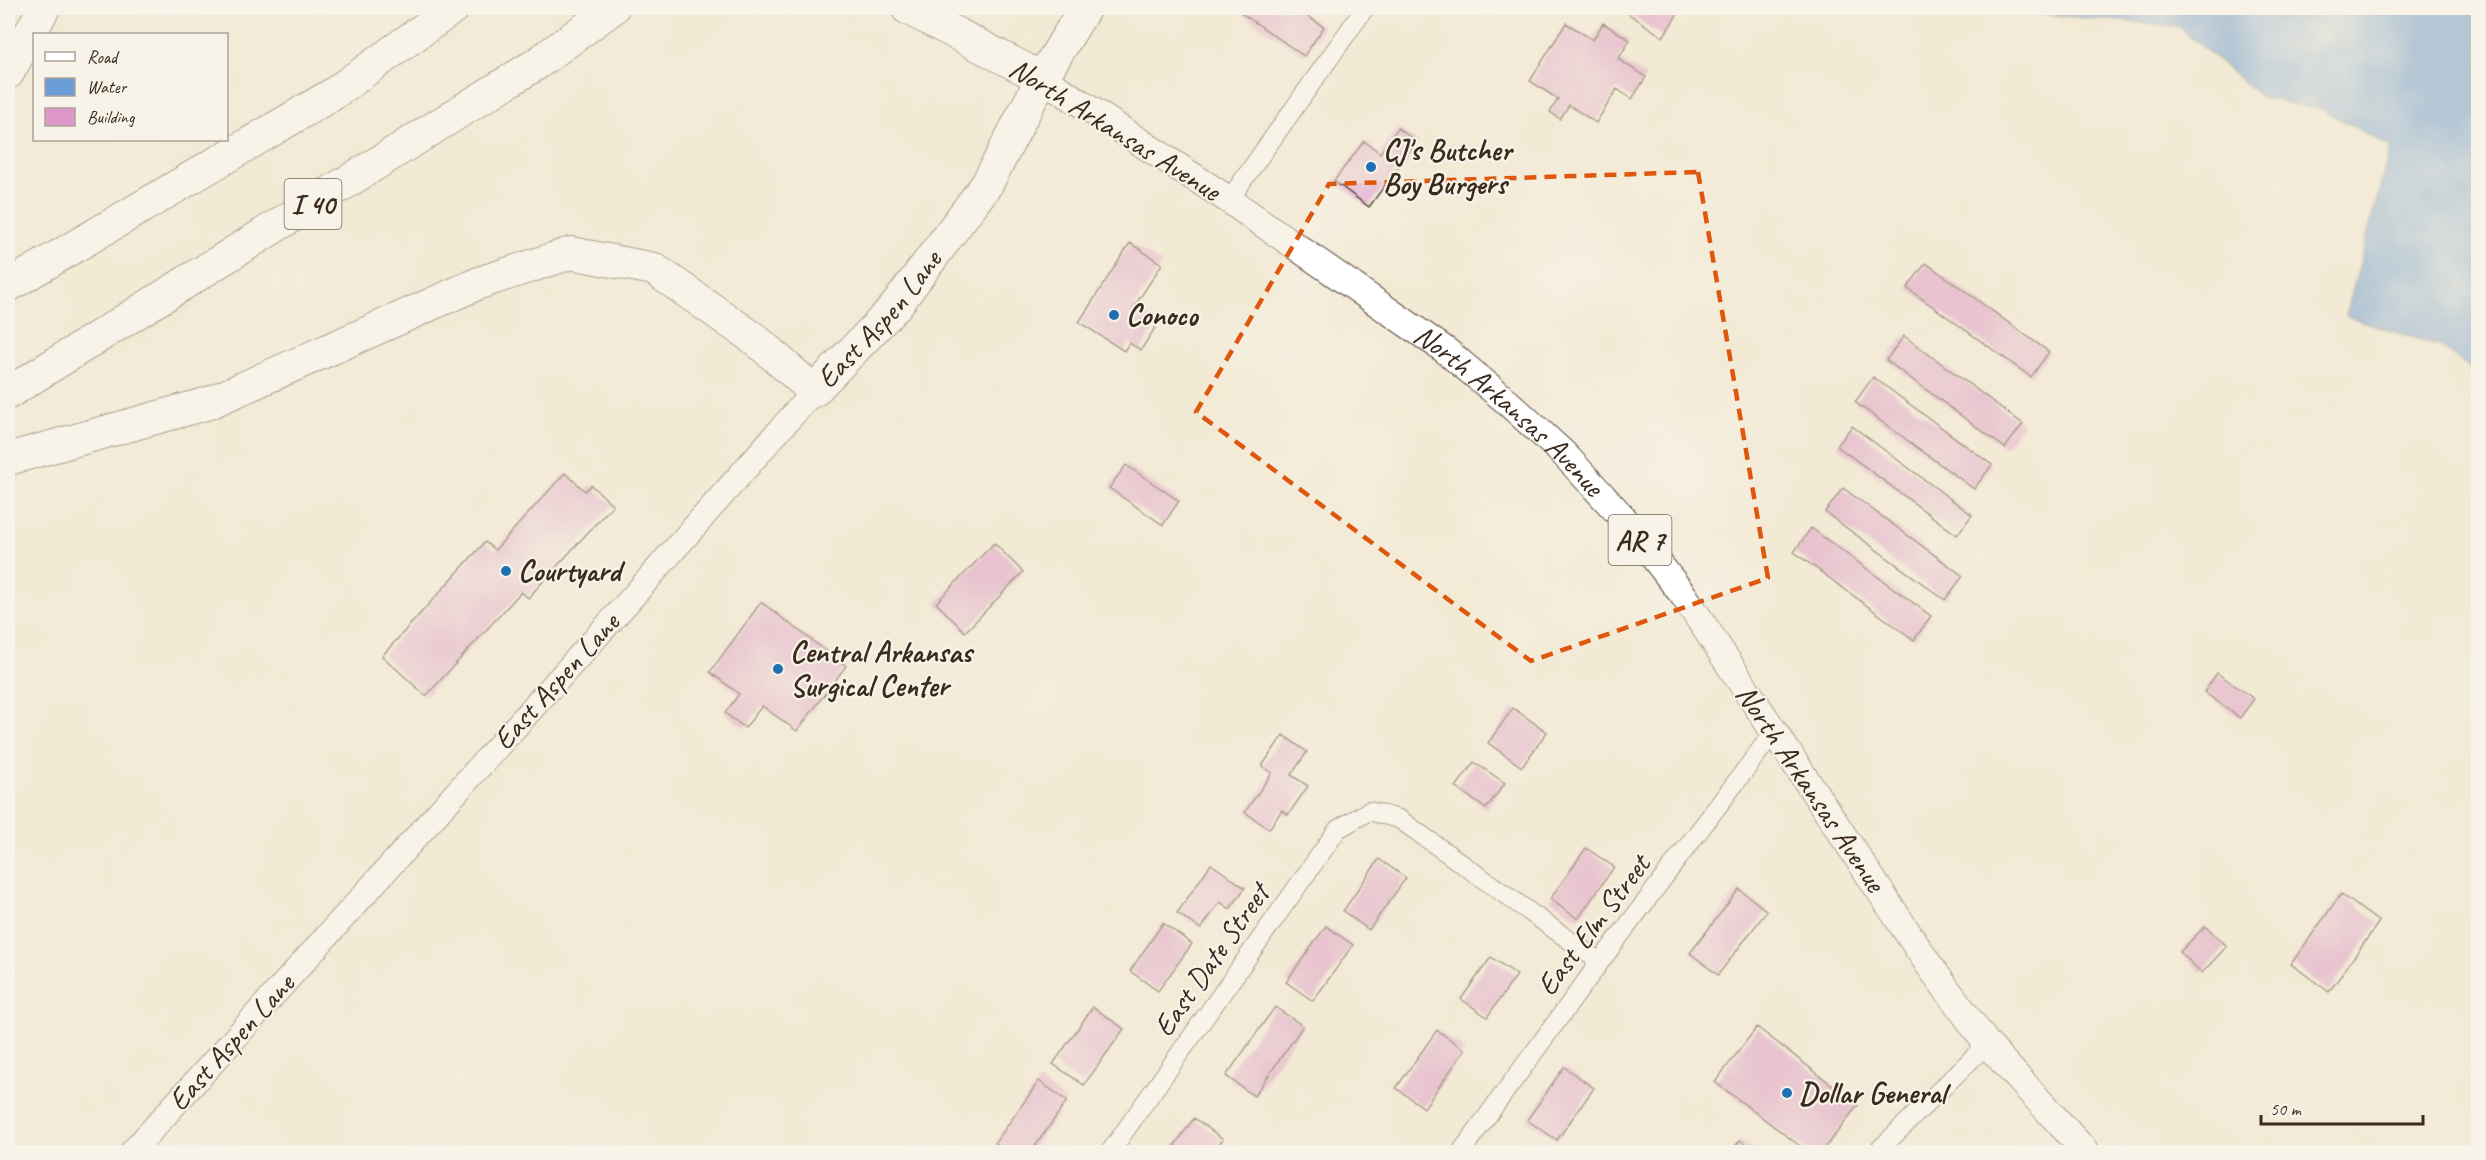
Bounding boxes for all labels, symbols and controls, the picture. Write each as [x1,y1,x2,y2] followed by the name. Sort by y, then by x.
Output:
[33,33,228,141] legend
[87,46,120,68] text: Road
[1002,49,1230,210] street label: North Arkansas Avenue
[87,76,128,98] text: Water
[87,106,136,128] text: Building
[1383,131,1514,203] place label: CJ's Butcher Boy Burgers
[1364,160,1378,174] marker: CJ's Butcher Boy Burgers
[284,179,342,229] road number: I 40
[808,241,951,396] street label: East Aspen Lane
[1126,296,1200,334] place label: Conoco
[1107,308,1121,322] marker: Conoco
[1407,315,1614,506] street label: North Arkansas Avenue
[1608,515,1672,565] road number: AR 7
[518,552,626,590] place label: Courtyard
[499,564,513,578] marker: Courtyard
[484,603,629,757] street label: East Aspen Lane
[790,633,975,705] place label: Central Arkansas Surgical Center
[771,662,785,676] marker: Central Arkansas Surgical Center
[1728,677,1896,901] street label: North Arkansas Avenue
[1528,845,1660,1003] street label: East Elm Street
[1145,873,1280,1044] street label: East Date Street
[159,964,304,1118] street label: East Aspen Lane
[1799,1074,1952,1112] place label: Dollar General
[1780,1086,1794,1100] marker: Dollar General
[2261,1088,2423,1126] scale bar
[2270,1098,2303,1120] text: 50 m

